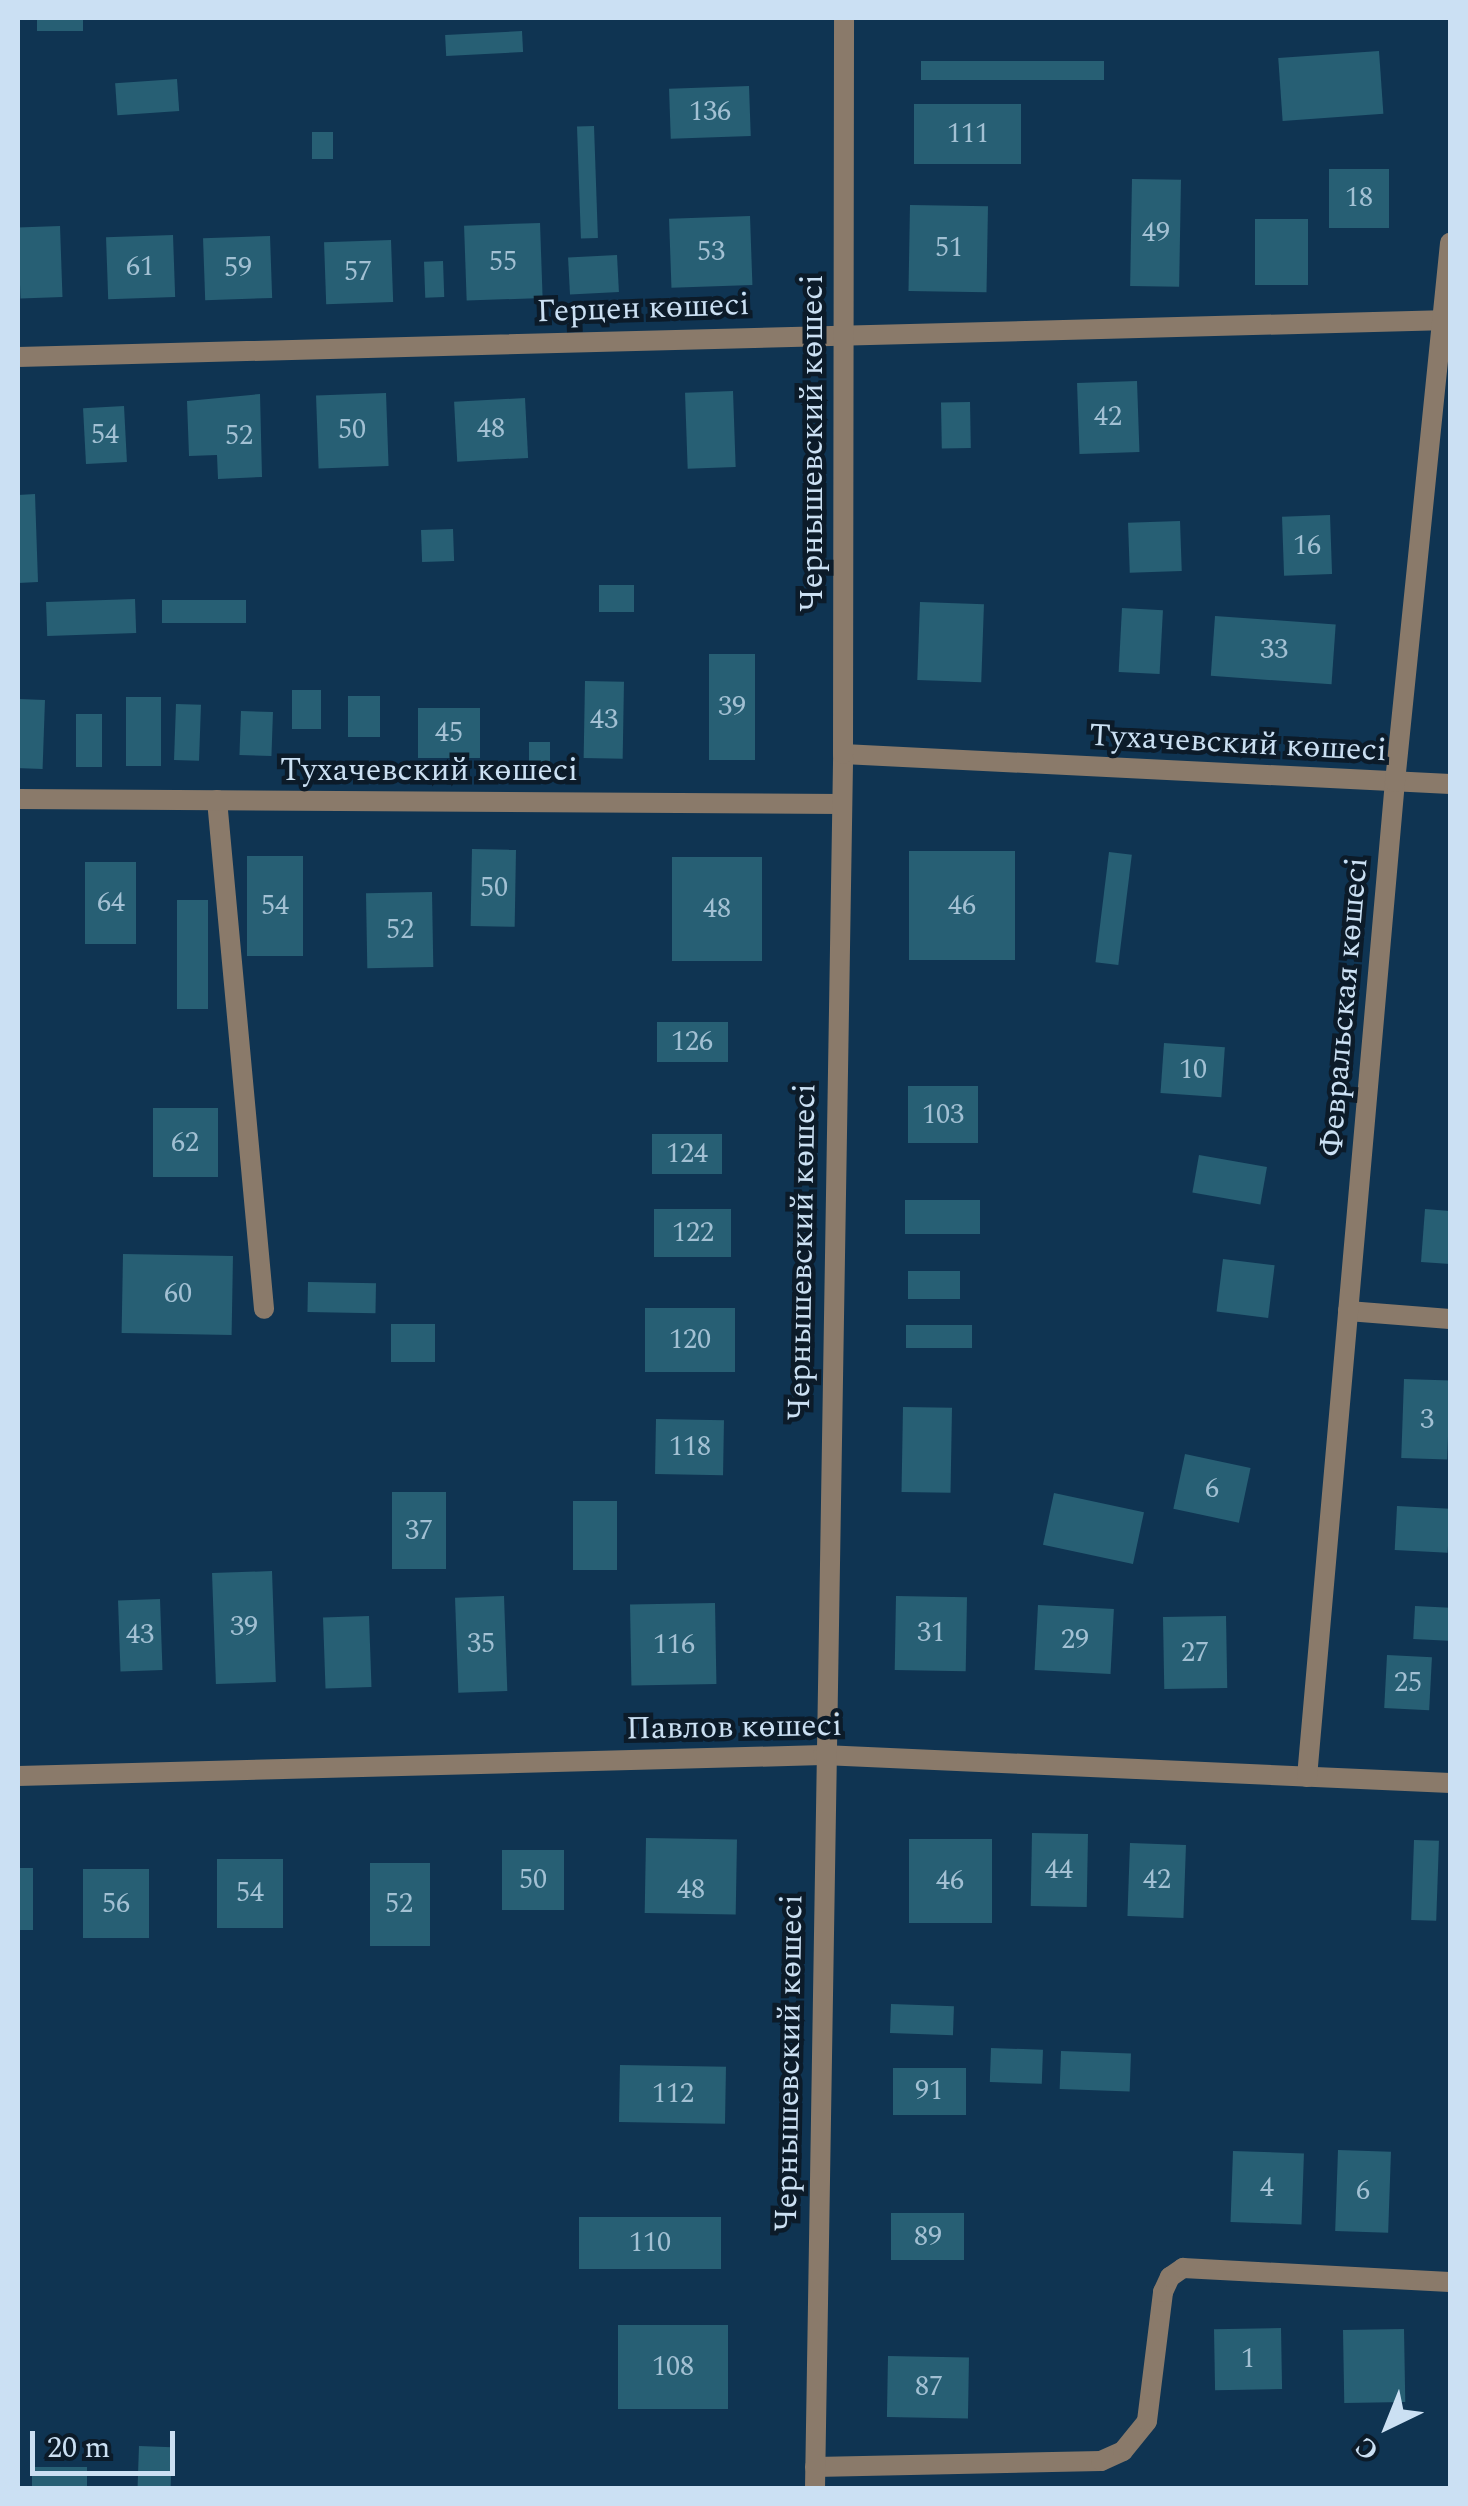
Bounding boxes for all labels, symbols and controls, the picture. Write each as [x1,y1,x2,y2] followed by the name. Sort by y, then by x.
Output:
[689,95,731,129] house number: 136
[947,117,989,151] house number: 111
[1345,181,1373,215] house number: 18
[1142,216,1170,250] house number: 49
[935,231,963,265] house number: 51
[697,235,725,269] house number: 53
[489,245,517,279] house number: 55
[126,250,154,284] house number: 61
[224,251,252,285] house number: 59
[344,255,372,289] house number: 57
[794,274,832,612] street label: Чернышевский көшесі
[536,286,750,332] street label: Герцен көшесі
[1094,400,1122,434] house number: 42
[477,412,505,446] house number: 48
[338,413,366,447] house number: 50
[91,418,119,452] house number: 54
[225,419,253,453] house number: 52
[1293,529,1321,563] house number: 16
[1260,633,1288,667] house number: 33
[718,690,746,724] house number: 39
[590,703,618,737] house number: 43
[435,716,463,750] house number: 45
[1088,717,1388,771] street label: Тухачевский көшесі
[280,752,578,790] street label: Тухачевский көшесі
[1313,856,1377,1158] street label: Февральская көшесі
[480,871,508,905] house number: 50
[97,886,125,920] house number: 64
[261,889,289,923] house number: 54
[948,889,976,923] house number: 46
[703,892,731,926] house number: 48
[386,913,414,947] house number: 52
[671,1025,713,1059] house number: 126
[1179,1053,1207,1087] house number: 10
[781,1083,825,1421] street label: Чернышевский көшесі
[922,1098,964,1132] house number: 103
[171,1126,199,1160] house number: 62
[666,1137,708,1171] house number: 124
[672,1216,714,1250] house number: 122
[164,1277,192,1311] house number: 60
[669,1323,711,1357] house number: 120
[1420,1403,1434,1437] house number: 3
[669,1430,711,1464] house number: 118
[1205,1472,1219,1506] house number: 6
[405,1514,433,1548] house number: 37
[230,1610,258,1644] house number: 39
[917,1616,945,1650] house number: 31
[126,1618,154,1652] house number: 43
[1061,1623,1089,1657] house number: 29
[467,1627,495,1661] house number: 35
[653,1628,695,1662] house number: 116
[1181,1636,1209,1670] house number: 27
[1394,1666,1422,1700] house number: 25
[626,1707,842,1749] street label: Павлов көшесі
[1045,1853,1073,1887] house number: 44
[519,1863,547,1897] house number: 50
[1143,1863,1171,1897] house number: 42
[936,1864,964,1898] house number: 46
[677,1873,705,1907] house number: 48
[236,1876,264,1910] house number: 54
[102,1887,130,1921] house number: 56
[385,1887,413,1921] house number: 52
[768,1894,812,2232] street label: Чернышевский көшесі
[915,2074,943,2108] house number: 91
[652,2077,694,2111] house number: 112
[1260,2171,1274,2205] house number: 4
[1356,2174,1370,2208] house number: 6
[914,2220,942,2254] house number: 89
[629,2226,671,2260] house number: 110
[1241,2342,1255,2376] house number: 1
[652,2350,694,2384] house number: 108
[915,2370,943,2404] house number: 87
[1338,2376,1438,2476] north arrow
[35,2411,180,2473] scale bar
[47,2425,110,2471] text: 20 m
[1345,2426,1389,2471] text: С

